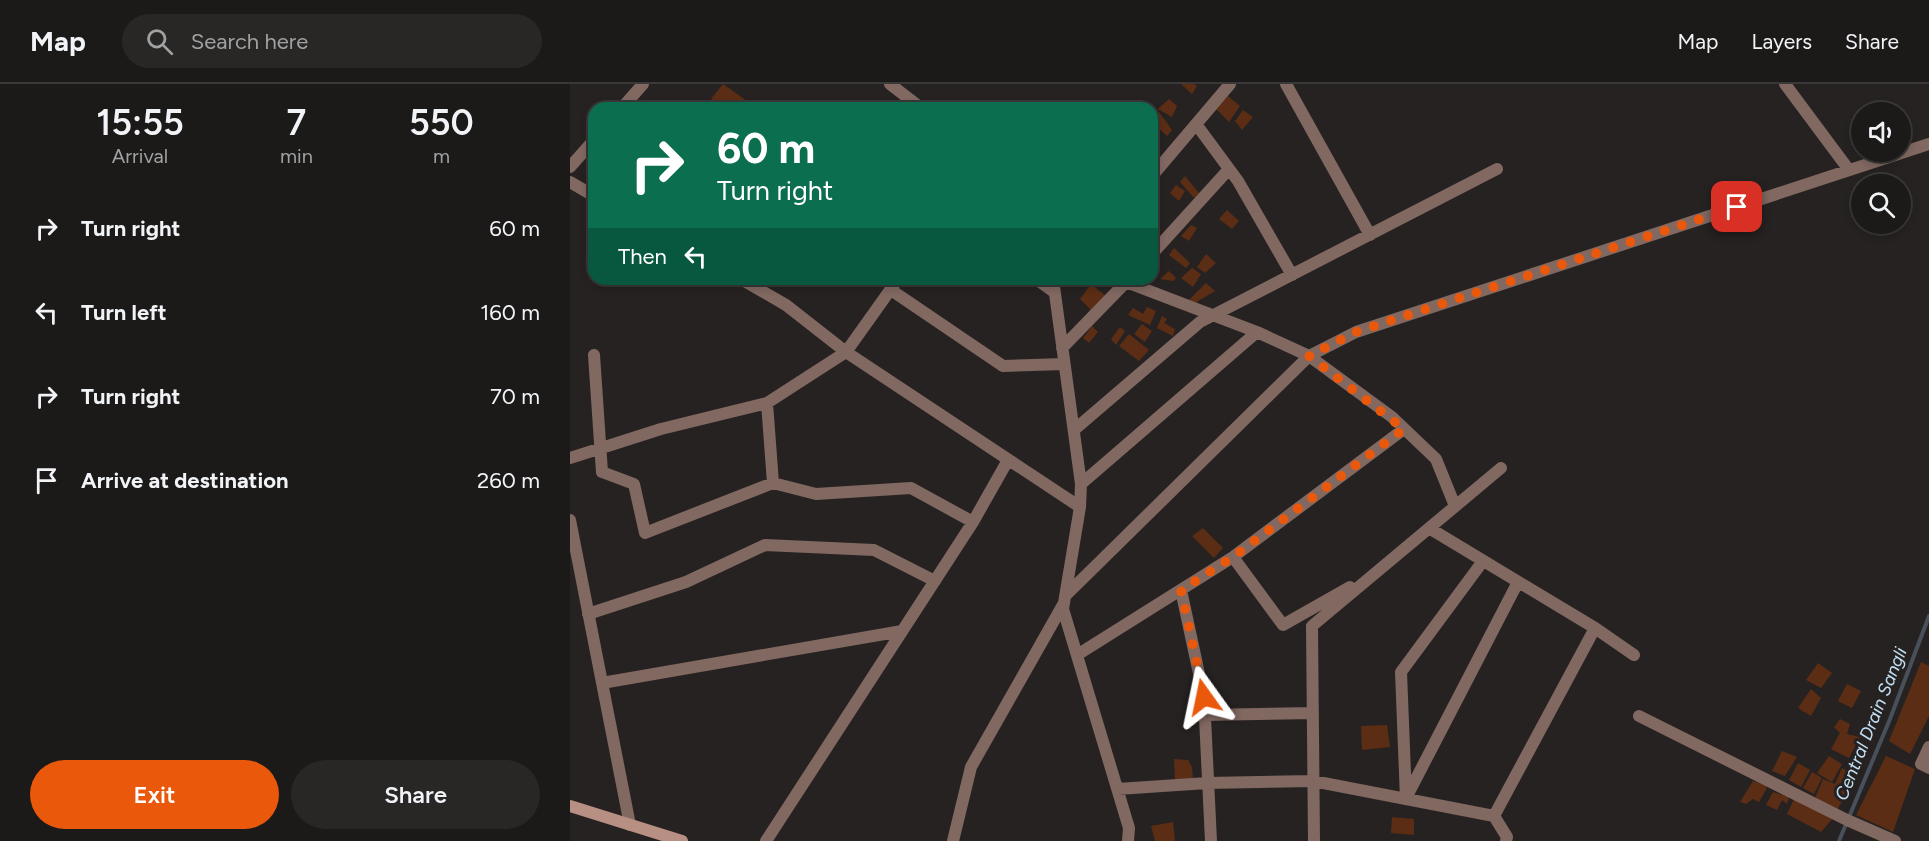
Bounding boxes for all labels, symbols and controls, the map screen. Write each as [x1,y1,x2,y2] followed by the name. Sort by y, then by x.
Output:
[122,14,542,68] search box
[30,24,86,58] text: Map
[143,25,176,58] icon: search
[191,28,308,55] text: Search here
[1678,29,1718,54] text: Map
[1751,29,1812,54] text: Layers
[1845,29,1899,54] text: Share
[96,101,184,144] text: 15:55
[287,101,306,144] text: 7
[409,101,474,144] text: 550
[1851,102,1911,234] map controls
[1851,102,1911,162] button: sound
[717,123,815,174] text: 60 m
[618,126,696,204] icon: right
[112,144,168,168] text: Arrival
[280,144,313,168] text: min
[433,144,450,168] text: m
[717,174,833,207] text: Turn right
[1851,174,1911,234] button: search
[1711,181,1762,232] pin
[1720,190,1753,223] icon: arrive
[30,212,63,245] icon: right
[81,215,180,242] text: Turn right
[489,215,540,242] text: 60 m
[679,240,712,273] icon: left
[618,243,667,270] text: Then
[30,296,63,329] icon: left
[81,299,167,326] text: Turn left
[480,299,540,326] text: 160 m
[30,380,63,413] icon: right
[81,383,180,410] text: Turn right
[490,383,540,410] text: 70 m
[30,464,63,497] icon: arrive
[81,467,289,494] text: Arrive at destination
[477,467,540,494] text: 260 m
[1830,644,1912,804] water label: Central Drain Sangli
[1172,665,1236,729] position arrow
[30,760,279,829] button: Exit
[291,760,540,829] button: Share

